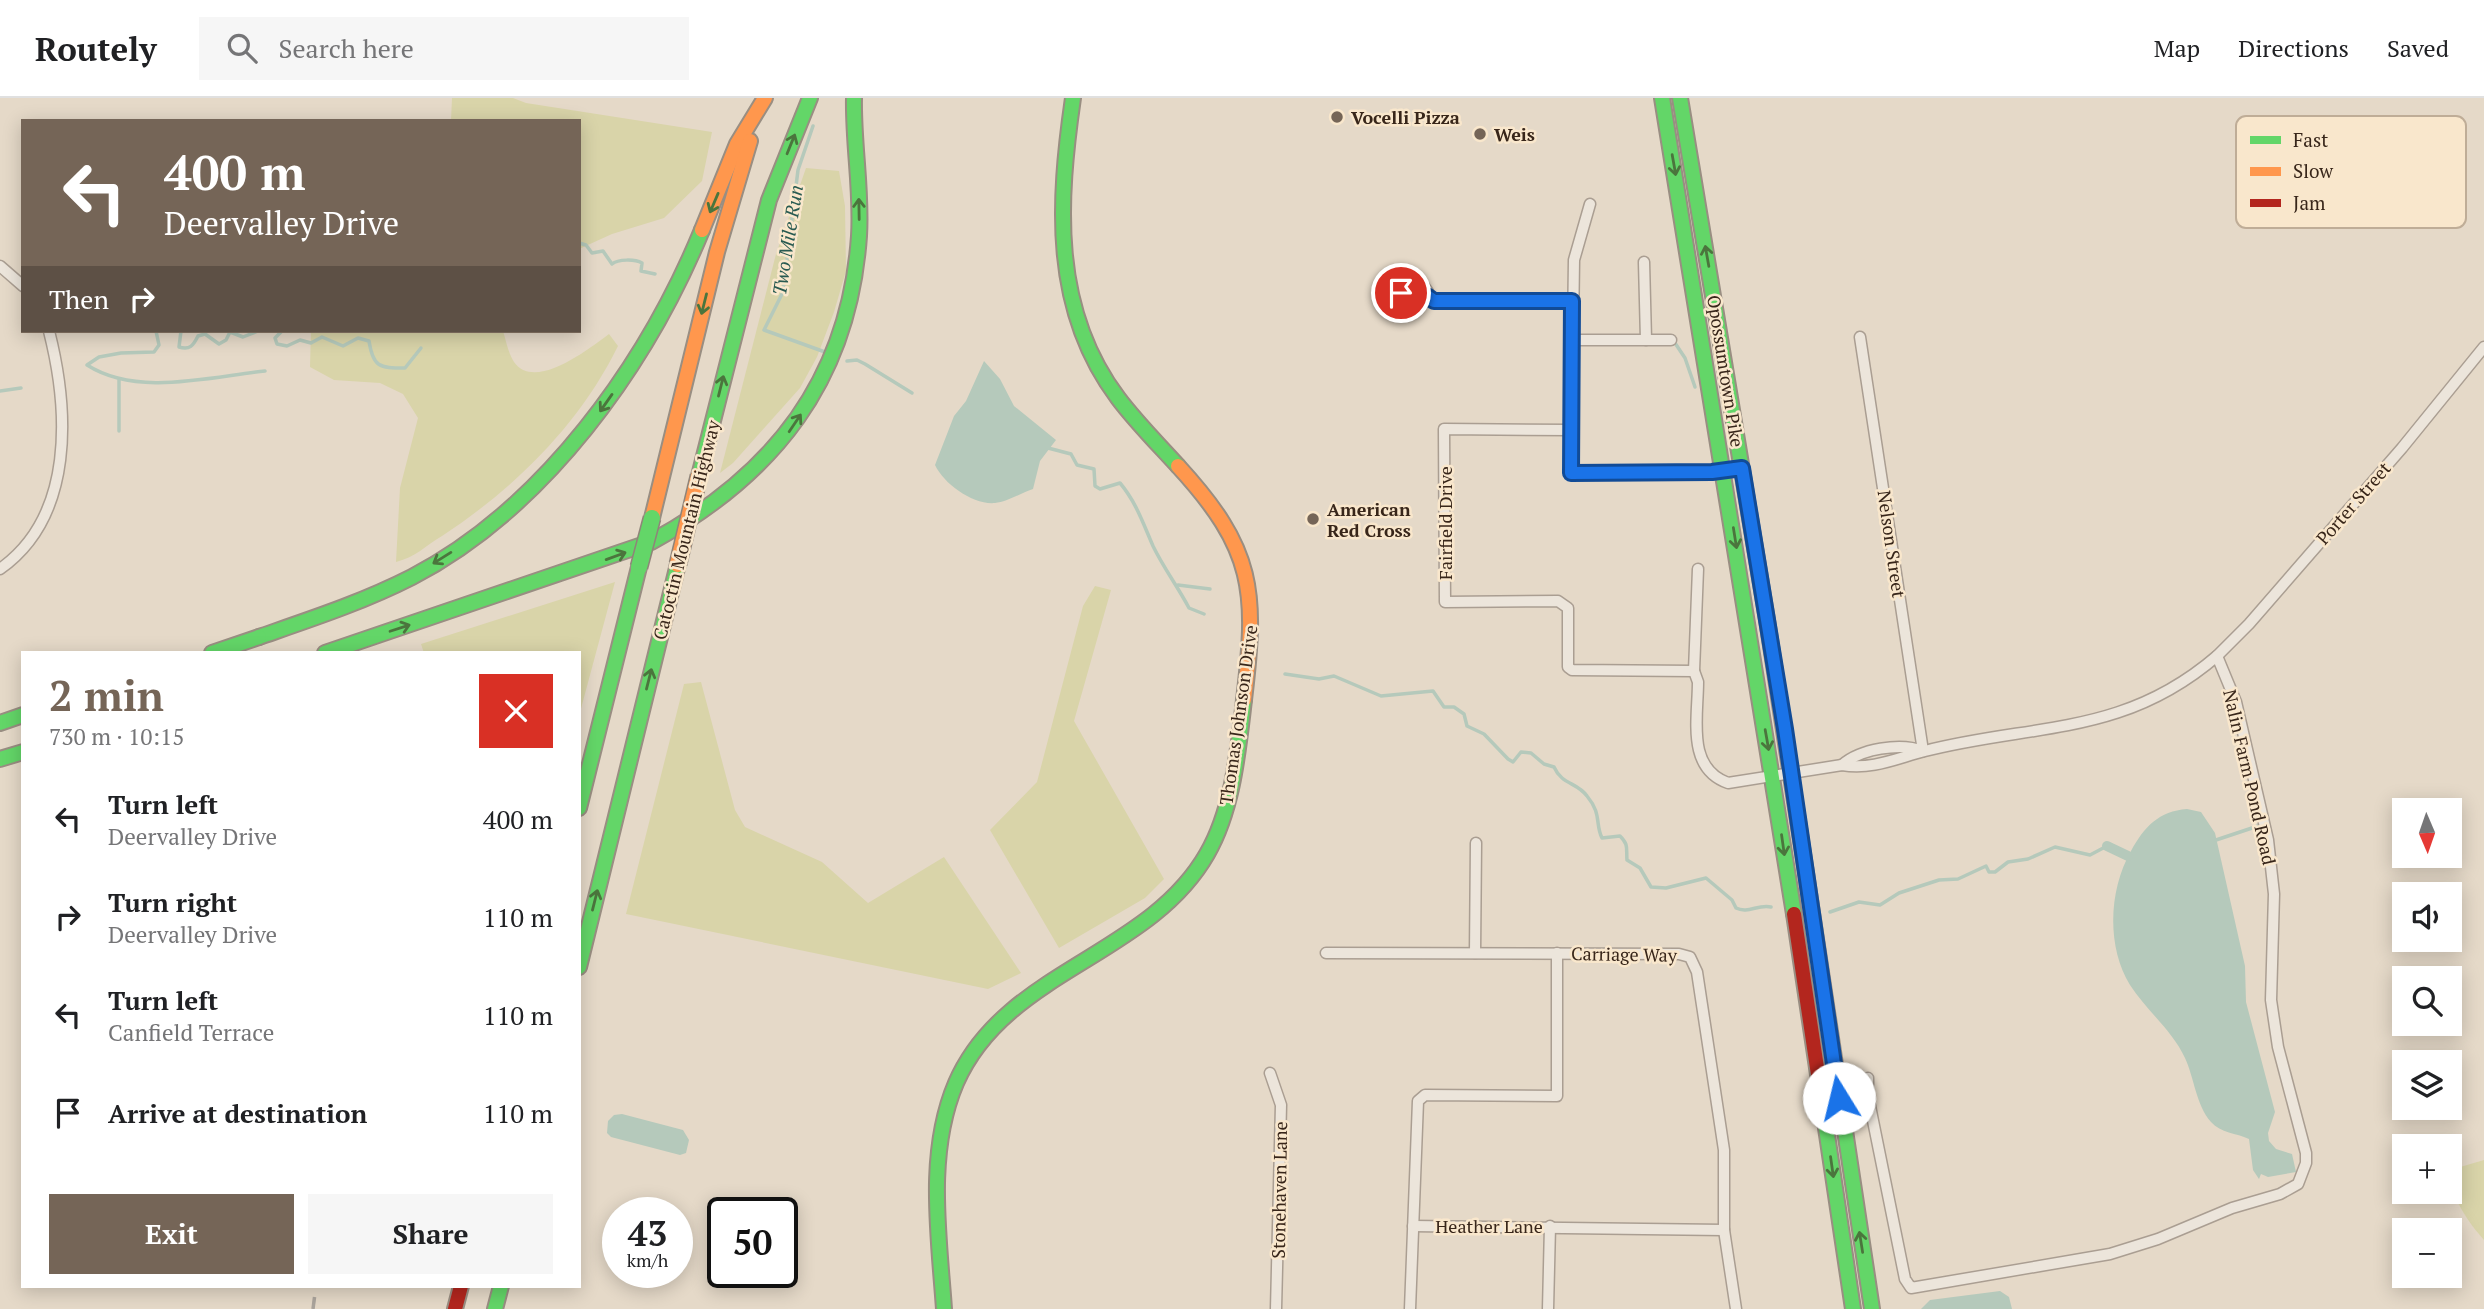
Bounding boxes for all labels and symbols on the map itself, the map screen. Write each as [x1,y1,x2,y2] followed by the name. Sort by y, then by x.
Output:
[1351,105,1460,129] place label: Vocelli Pizza
[1329,109,1345,125] marker: Vocelli Pizza
[2236,116,2466,228] legend
[1494,122,1535,146] place label: Weis
[1472,126,1488,142] marker: Weis
[2293,127,2328,152] text: Fast
[785,133,798,155] one-way arrow
[1668,153,1681,176] one-way arrow
[2293,158,2334,183] text: Slow
[766,183,808,297] water label: Two Mile Run
[2293,190,2326,215] text: Jam
[707,192,720,213] one-way arrow
[852,198,866,221] one-way arrow
[1700,245,1713,267] one-way arrow
[1371,263,1431,323] pin
[697,292,710,315] one-way arrow
[1702,293,1750,449] street label: Opossumtown Pike
[715,375,728,397] one-way arrow
[599,393,613,412] one-way arrow
[789,414,803,434] one-way arrow
[647,417,725,642] street label: Catoctin Mountain Highway
[2310,456,2396,549] street label: Porter Street
[1433,466,1457,580] street label: Fairfield Drive
[1873,489,1911,600] street label: Nelson Street
[1327,497,1411,542] place label: American Red Cross
[1305,511,1321,527] marker: American Red Cross
[1729,527,1742,549] one-way arrow
[604,549,626,561] one-way arrow
[433,552,453,566] one-way arrow
[388,621,410,633] one-way arrow
[1213,623,1263,807] street label: Thomas Johnson Drive
[643,668,657,691] one-way arrow
[2218,687,2282,867] street label: Nalin Farm Pond Road
[1761,728,1774,751] one-way arrow
[2392,798,2462,868] north arrow
[1777,833,1790,856] one-way arrow
[589,889,603,912] one-way arrow
[1571,941,1678,967] street label: Carriage Way
[1802,1061,1876,1135] position arrow
[1266,1121,1292,1259] street label: Stonehaven Lane
[1826,1155,1839,1177] one-way arrow
[707,1197,798,1288] speed limit sign: 50
[1435,1214,1543,1238] street label: Heather Lane
[1854,1231,1867,1253] one-way arrow

